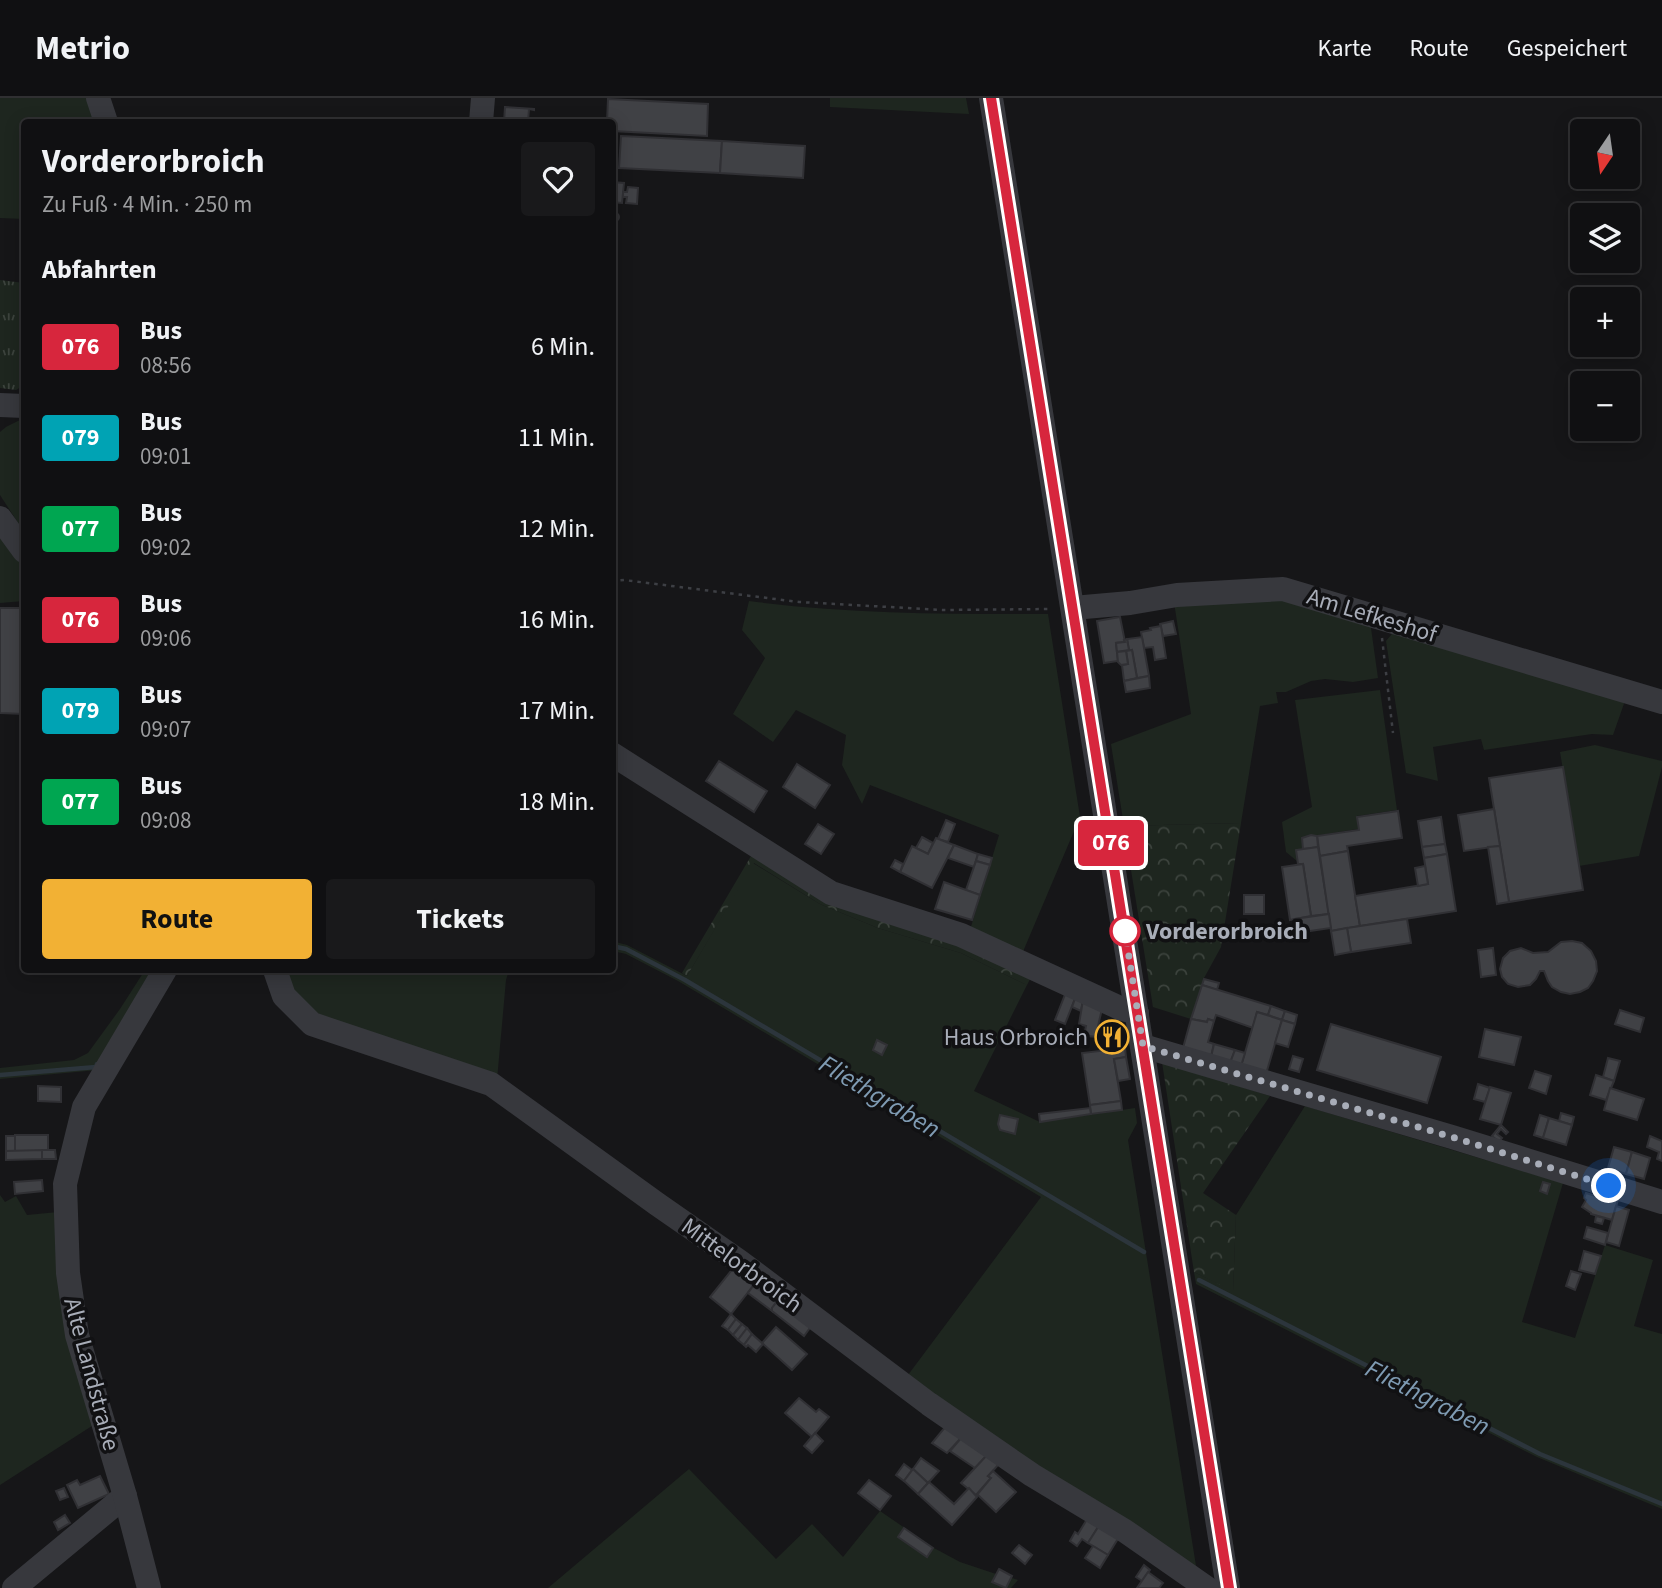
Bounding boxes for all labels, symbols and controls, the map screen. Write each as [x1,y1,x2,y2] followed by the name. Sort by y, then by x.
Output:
[35,25,130,72] text: Metrio
[1318,31,1372,66] text: Karte
[1410,31,1469,66] text: Route
[1507,31,1627,66] text: Gespeichert
[1570,119,1640,189] north arrow
[1570,119,1640,441] map controls
[42,138,265,185] text: Vorderorbroich
[521,142,595,216] button: heart
[42,188,252,221] text: Zu Fuß · 4 Min. · 250 m
[1570,203,1640,273] button: layers
[42,251,157,288] text: Abfahrten
[1570,287,1640,357] button: +
[140,312,182,349] text: Bus
[531,328,595,365] text: 6 Min.
[61,329,100,364] text: 076
[140,349,191,382] text: 08:56
[1570,371,1640,441] button: −
[140,403,182,440] text: Bus
[518,419,595,456] text: 11 Min.
[61,420,100,455] text: 079
[140,440,191,473] text: 09:01
[140,494,182,531] text: Bus
[518,510,595,547] text: 12 Min.
[61,511,100,546] text: 077
[140,531,191,564] text: 09:02
[1302,579,1442,652] street label: Am Lefkeshof
[140,585,182,622] text: Bus
[518,601,595,638] text: 16 Min.
[61,602,100,637] text: 076
[140,622,191,655] text: 09:06
[140,676,182,713] text: Bus
[518,692,595,729] text: 17 Min.
[61,693,100,728] text: 079
[140,713,191,746] text: 09:07
[140,767,182,804] text: Bus
[518,783,595,820] text: 18 Min.
[61,784,100,819] text: 077
[140,804,191,837] text: 09:08
[1071,820,1151,866] line badge: 076
[1092,825,1130,860] text: 076
[42,879,312,959] button: Route
[326,879,595,959] button: Tickets
[1145,914,1308,949] place label: Vorderorbroich
[1110,916,1140,946] marker: Vorderorbroich
[1093,1018,1131,1056] restaurant icon: Haus Orbroich
[944,1020,1088,1055] place label: Haus Orbroich
[812,1046,947,1147] water label: Fliethgraben
[1591,1168,1626,1203] your location
[674,1209,810,1321] street label: Mittelorbroich
[54,1294,129,1455] street label: Alte Landstraße
[1359,1350,1496,1445] water label: Fliethgraben

